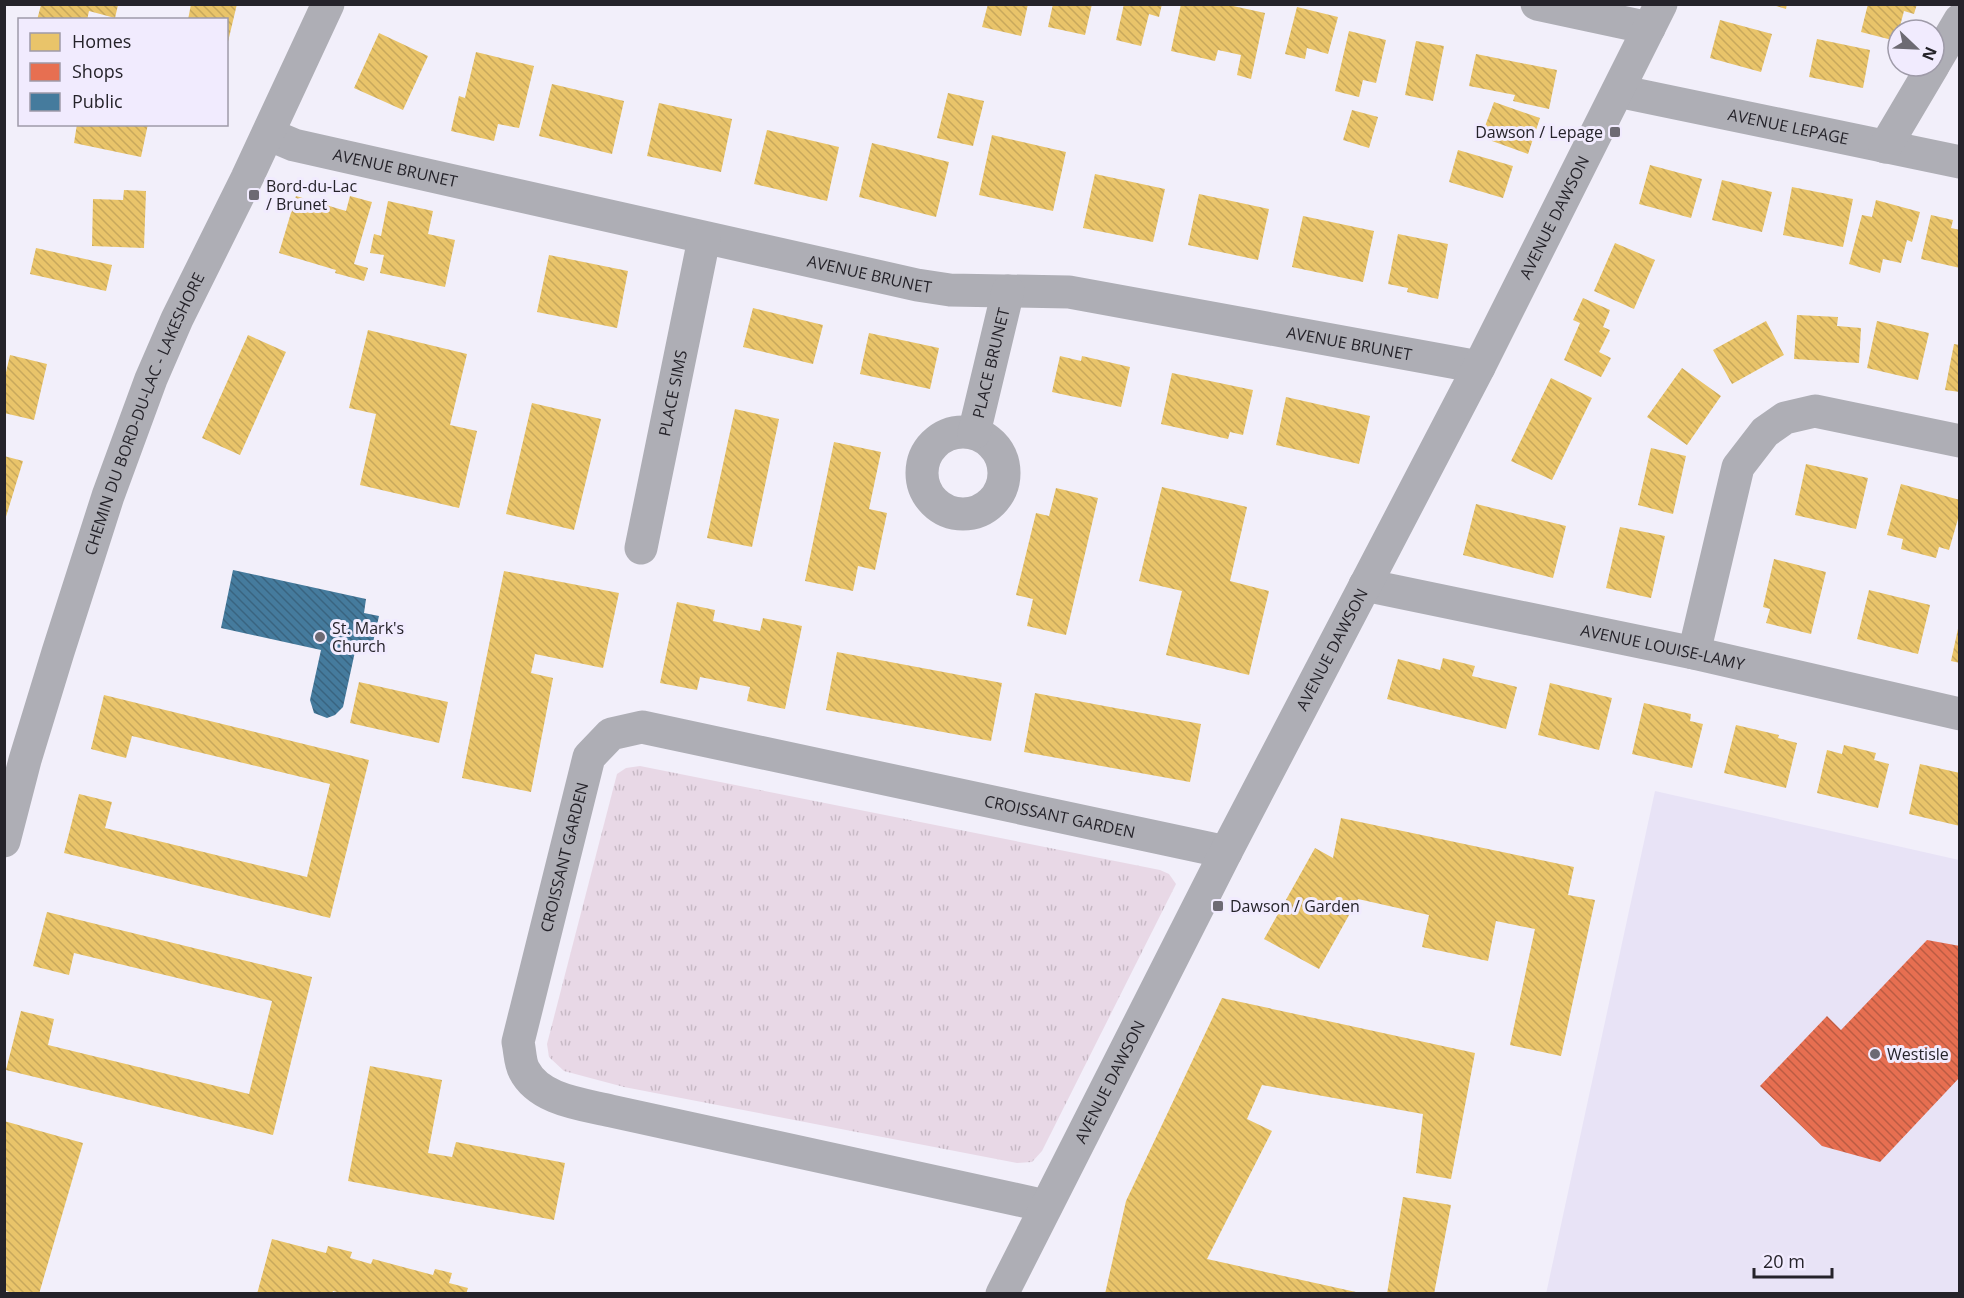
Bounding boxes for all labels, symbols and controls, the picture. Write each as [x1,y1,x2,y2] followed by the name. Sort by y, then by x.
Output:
[18,18,228,126] legend
[1886,18,1946,78] north arrow
[72,29,131,53] text: Homes
[1917,44,1942,64] text: N
[72,59,123,83] text: Shops
[72,89,123,113] text: Public
[1726,103,1851,150] street label: AVENUE LEPAGE
[1475,121,1603,143] place label: Dawson / Lepage
[1608,125,1622,139] marker: Dawson / Lepage
[331,143,460,192] street label: AVENUE BRUNET
[1514,152,1594,283] street label: AVENUE DAWSON
[266,175,357,215] place label: Bord-du-Lac / Brunet
[247,188,261,202] marker: Bord-du-Lac / Brunet
[805,250,933,298] street label: AVENUE BRUNET
[79,269,209,558] street label: CHEMIN DU BORD-DU-LAC - LAKESHORE
[967,305,1015,420] street label: PLACE BRUNET
[1285,321,1414,366] street label: AVENUE BRUNET
[653,348,692,438] street label: PLACE SIMS
[1291,584,1373,714] street label: AVENUE DAWSON
[332,617,404,657] place label: St. Mark's Church
[1579,619,1747,675] street label: AVENUE LOUISE-LAMY
[313,630,327,644] marker: St. Mark's Church
[535,780,593,934] street label: CROISSANT GARDEN
[982,790,1137,843] street label: CROISSANT GARDEN
[1230,895,1360,917] place label: Dawson / Garden
[1211,899,1225,913] marker: Dawson / Garden
[1069,1016,1150,1147] street label: AVENUE DAWSON
[1887,1043,1949,1065] place label: Westisle
[1868,1047,1882,1061] marker: Westisle
[1754,1241,1832,1279] scale bar
[1763,1249,1805,1273] text: 20 m

